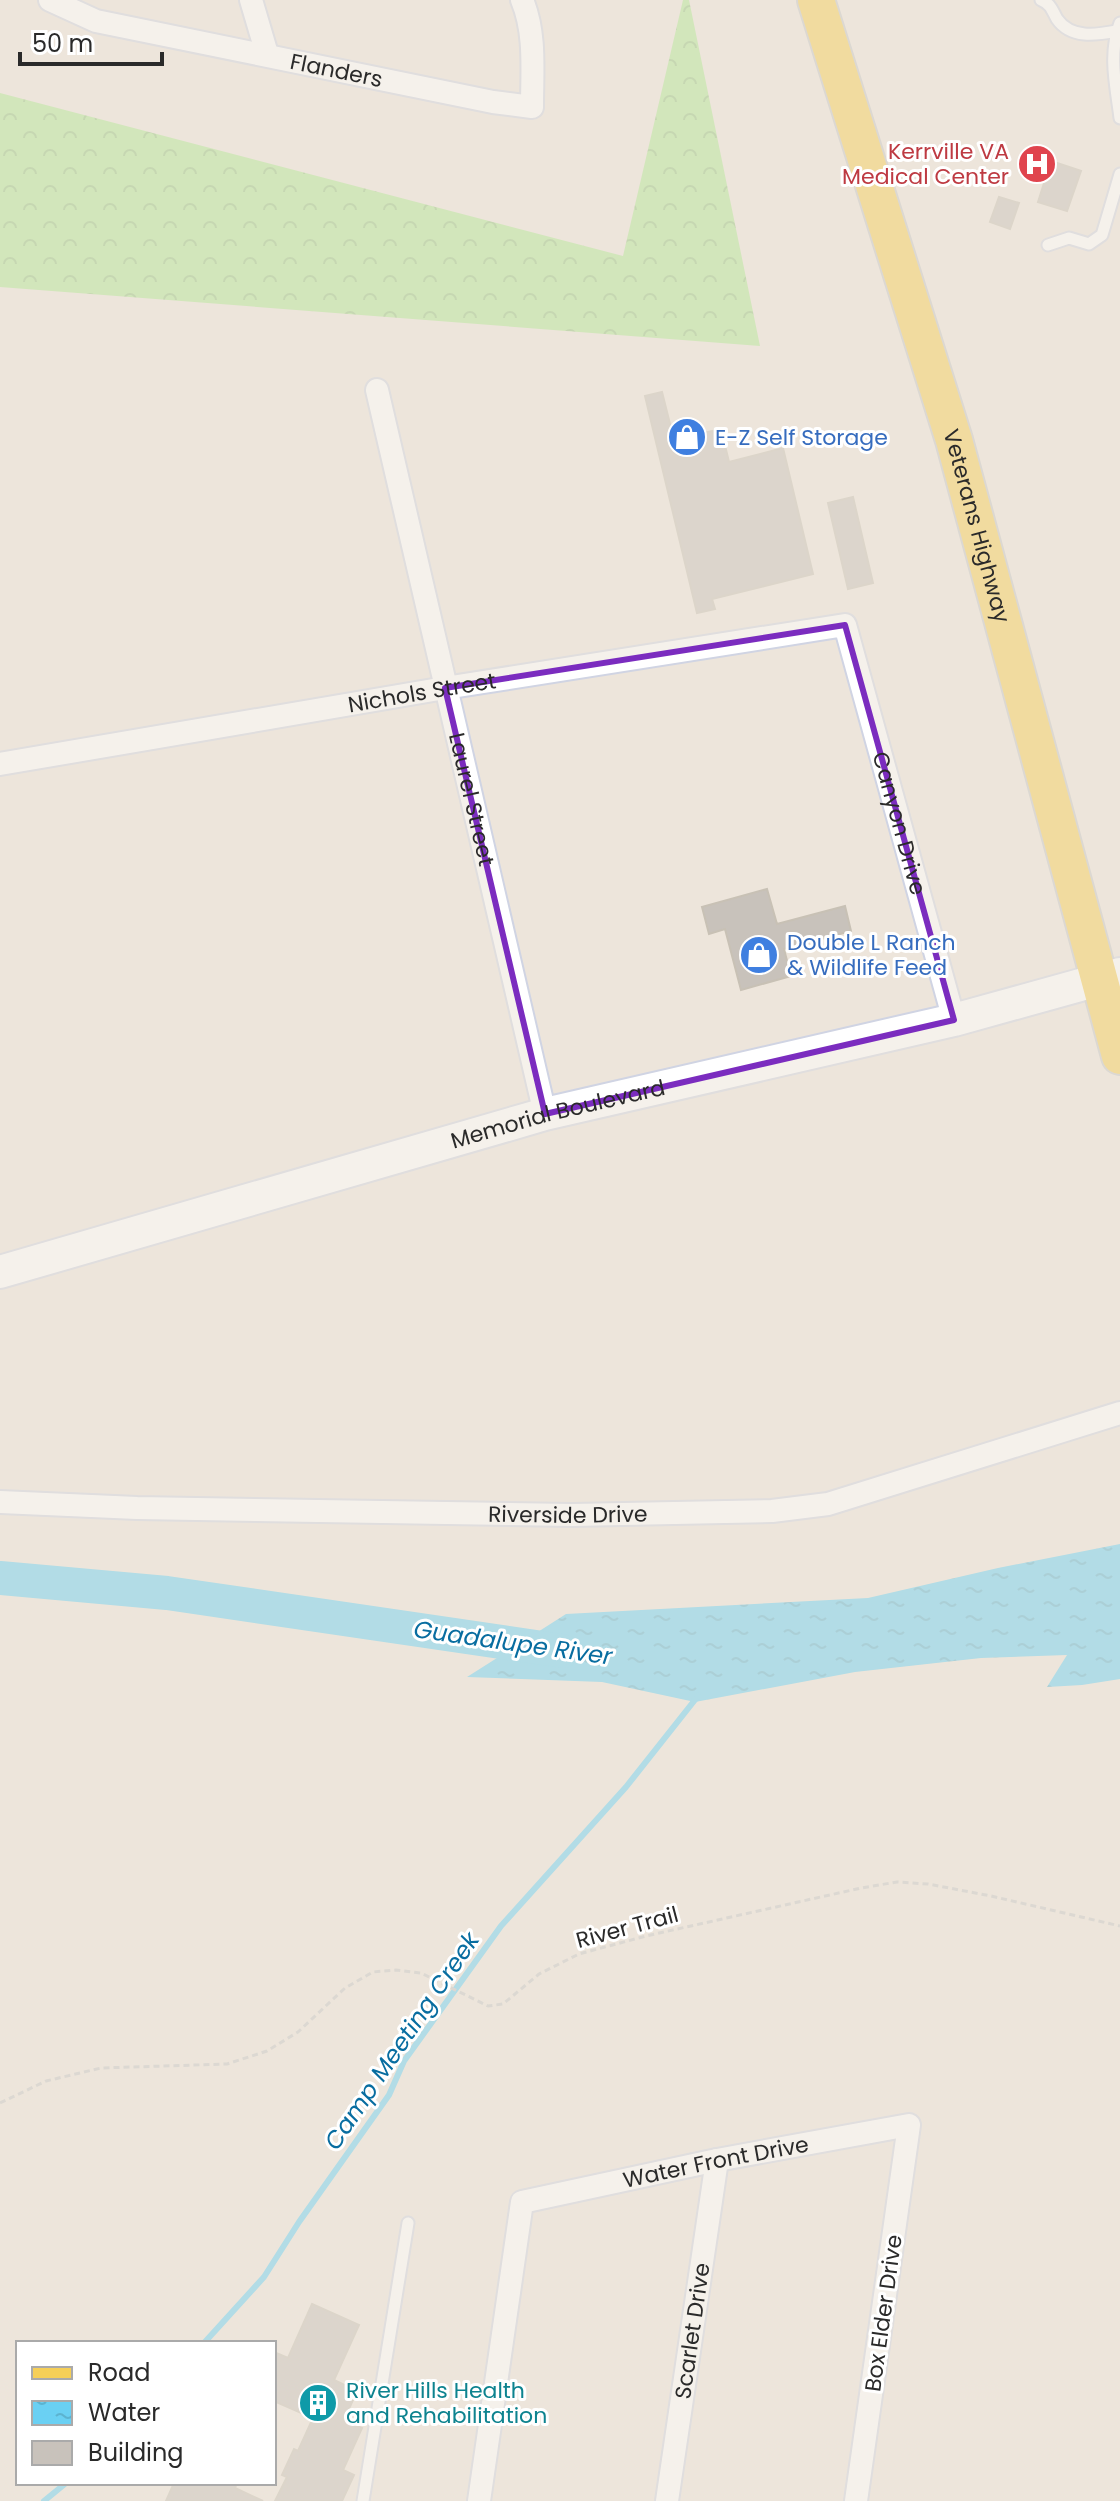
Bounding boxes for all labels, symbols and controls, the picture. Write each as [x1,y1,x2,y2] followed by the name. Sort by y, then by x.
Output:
[20,16,162,66] scale bar
[32,27,93,60] text: 50 m
[287,46,385,95] street label: Flanders
[842,136,1009,192] place label: Kerrville VA Medical Center
[1016,143,1058,185] hospital icon: Kerrville VA Medical Center
[666,416,708,458] shop icon: E-Z Self Storage
[715,422,888,453] place label: E-Z Self Storage
[935,425,1018,627] street label: Veterans Highway
[346,665,498,720] street label: Nichols Street
[441,729,502,869] street label: Laurel Street
[865,748,934,899] street label: Canyon Drive
[787,927,956,983] place label: Double L Ranch & Wildlife Feed
[738,934,780,976] shop icon: Double L Ranch & Wildlife Feed
[447,1072,668,1157] street label: Memorial Boulevard
[488,1498,648,1531] street label: Riverside Drive
[412,1612,615,1673] water label: Guadalupe River
[573,1899,682,1956] street label: River Trail
[316,1924,488,2156] water label: Camp Meeting Creek
[620,2129,811,2196] street label: Water Front Drive
[857,2232,910,2394] street label: Box Elder Drive
[667,2261,718,2401] street label: Scarlet Drive
[16,2341,276,2485] legend
[88,2356,150,2389] text: Road
[346,2375,547,2431] place label: River Hills Health and Rehabilitation
[297,2382,339,2424] building icon: River Hills Health and Rehabilitation
[88,2396,160,2429] text: Water
[88,2436,184,2469] text: Building

